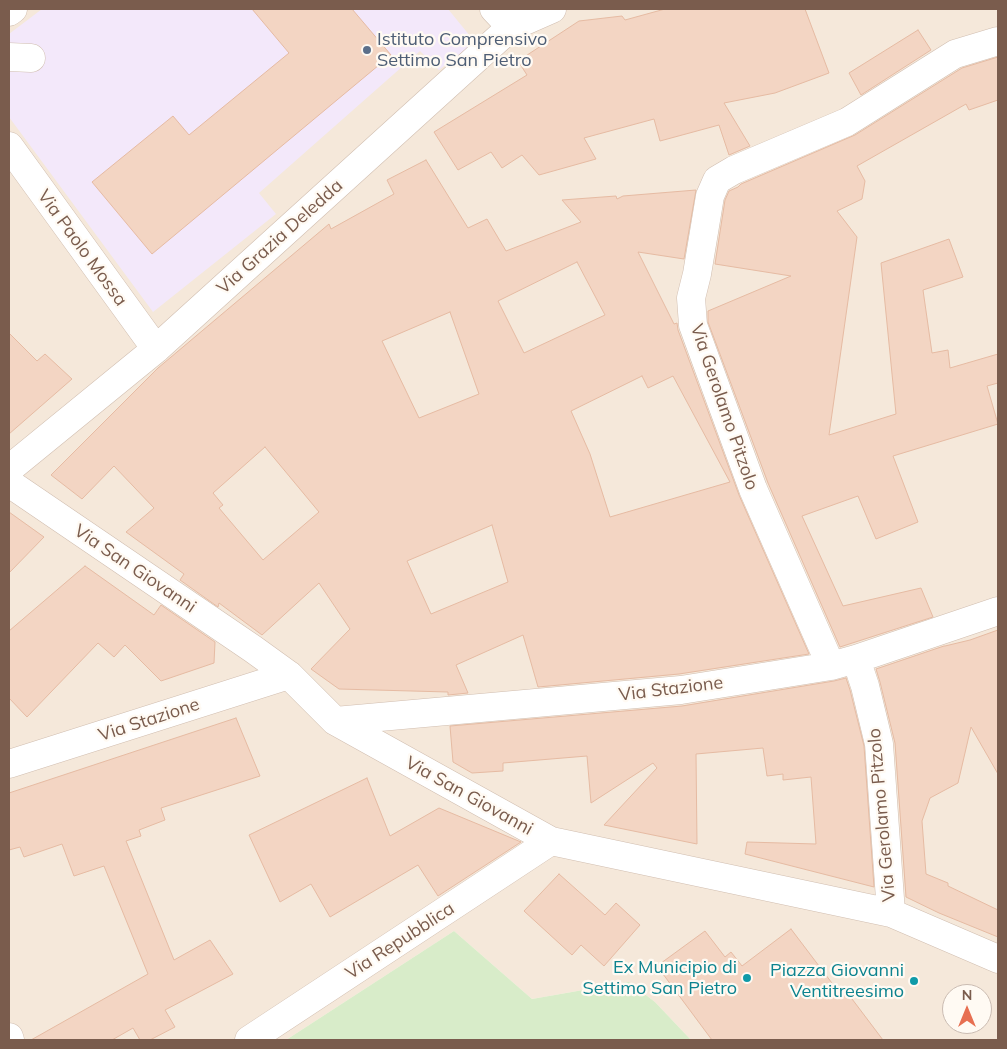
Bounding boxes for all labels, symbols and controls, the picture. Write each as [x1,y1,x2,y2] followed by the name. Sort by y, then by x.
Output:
[377,29,547,72] place label: Istituto Comprensivo Settimo San Pietro
[361,44,373,56] marker: Istituto Comprensivo Settimo San Pietro
[213,175,347,299] street label: Via Grazia Deledda
[33,186,131,310] street label: Via Paolo Mossa
[685,321,763,493] street label: Via Gerolamo Pitzolo
[70,520,200,618] street label: Via San Giovanni
[618,672,724,706] street label: Via Stazione
[96,694,202,746] street label: Via Stazione
[864,727,900,903] street label: Via Gerolamo Pitzolo
[401,752,537,840] street label: Via San Giovanni
[342,898,458,984] street label: Via Repubblica
[583,957,737,1000] place label: Ex Municipio di Settimo San Pietro
[770,960,904,1002] place label: Piazza Giovanni Ventitreesimo
[741,972,753,984] marker: Ex Municipio di Settimo San Pietro
[908,975,920,987] marker: Piazza Giovanni Ventitreesimo
[942,984,992,1034] north arrow
[962,986,972,1004] text: N

